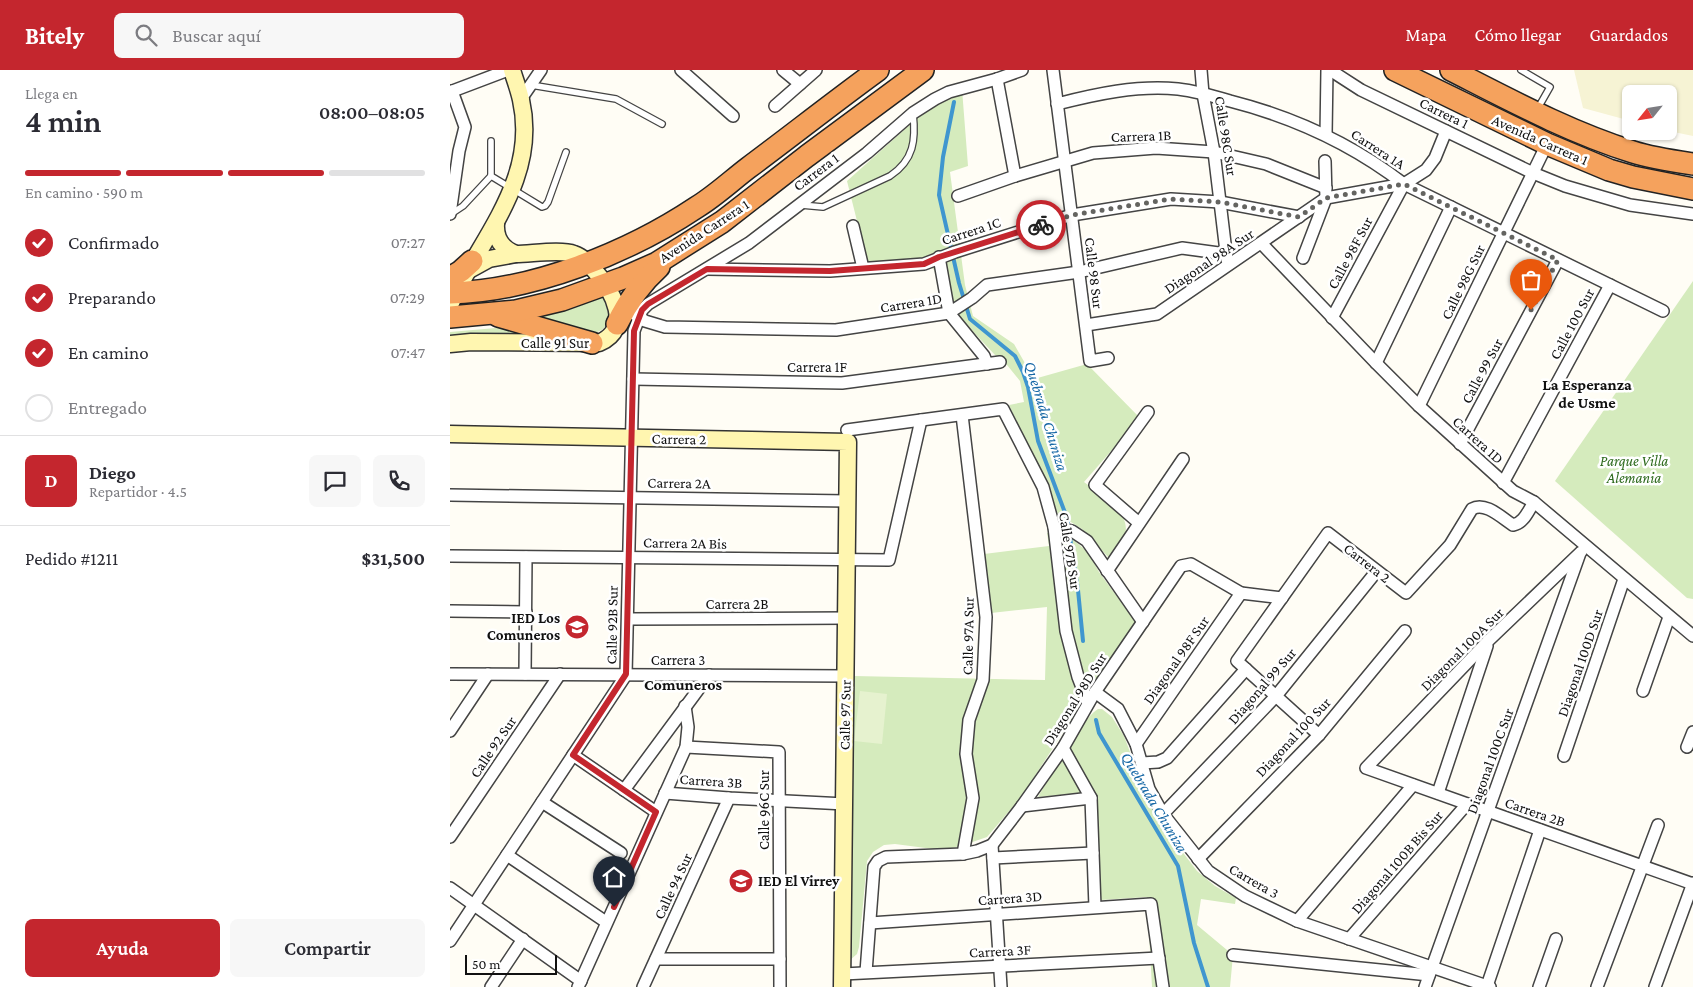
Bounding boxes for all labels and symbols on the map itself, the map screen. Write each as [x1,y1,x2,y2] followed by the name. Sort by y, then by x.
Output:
[1622,85,1678,140] north arrow
[1417,94,1471,132] street label: Carrera 1
[1212,95,1240,178] street label: Calle 98C Sur
[1489,112,1591,168] street label: Avenida Carrera 1
[1348,126,1408,173] street label: Carrera 1A
[1110,127,1172,145] street label: Carrera 1B
[790,150,842,194] street label: Carrera 1
[656,196,752,266] street label: Avenida Carrera 1
[1016,200,1066,250] courier
[939,214,1003,248] street label: Carrera 1C
[1324,214,1376,292] street label: Calle 98F Sur
[1161,225,1258,298] street label: Diagonal 98A Sur
[1082,236,1106,310] street label: Calle 98 Sur
[1438,241,1488,322] street label: Calle 98G Sur
[1510,259,1552,310] pin
[1547,285,1598,362] street label: Calle 100 Sur
[879,290,943,316] street label: Carrera 1D
[521,335,590,351] street label: Calle 91 Sur
[1458,335,1506,406] street label: Calle 99 Sur
[787,359,848,375] street label: Carrera 1F
[1022,359,1071,474] water label: Quebrada Chuniza
[1542,376,1632,411] district label: La Esperanza de Usme
[1449,413,1507,467] street label: Carrera 1D
[652,431,706,447] street label: Carrera 2
[1600,453,1668,486] park label: Parque Villa Alemania
[647,474,711,492] street label: Carrera 2A
[1056,511,1084,592] street label: Calle 97B Sur
[643,534,727,552] street label: Carrera 2A Bis
[1341,540,1393,586] street label: Carrera 2
[603,585,621,665] street label: Calle 92B Sur
[706,596,768,612] street label: Carrera 2B
[959,596,977,675] street label: Calle 97A Sur
[1417,604,1508,695] street label: Diagonal 100A Sur
[1554,607,1607,719] street label: Diagonal 100D Sur
[487,610,560,643] place label: IED Los Comuneros
[1140,612,1213,708] street label: Diagonal 98F Sur
[564,614,590,640] school or university icon: IED Los Comuneros
[1225,644,1301,728] street label: Diagonal 99 Sur
[1040,649,1111,749] street label: Diagonal 98D Sur
[651,652,705,668] street label: Carrera 3
[644,676,723,693] district label: Comuneros
[836,679,854,750] street label: Calle 97 Sur
[1252,694,1335,781] street label: Diagonal 100 Sur
[1463,705,1518,816] street label: Diagonal 100C Sur
[467,713,520,781] street label: Calle 92 Sur
[1118,749,1191,856] water label: Quebrada Chuniza
[756,769,772,850] street label: Calle 96C Sur
[679,771,743,791] street label: Carrera 3B
[1503,794,1567,830] street label: Carrera 2B
[1348,807,1447,917] street label: Diagonal 100B Bis Sur
[651,850,696,922] street label: Calle 94 Sur
[593,856,635,907] pin
[1226,860,1282,902] street label: Carrera 3
[728,868,754,894] school or university icon: IED El Virrey
[758,873,840,889] place label: IED El Virrey
[977,888,1043,908] street label: Carrera 3D
[969,941,1032,961] street label: Carrera 3F
[465,952,558,975] scale bar

